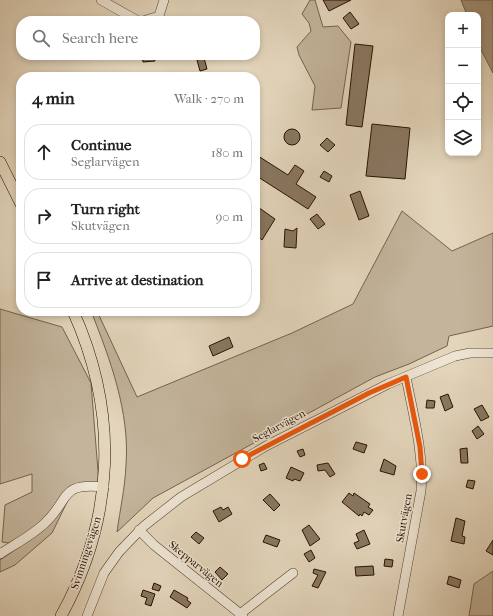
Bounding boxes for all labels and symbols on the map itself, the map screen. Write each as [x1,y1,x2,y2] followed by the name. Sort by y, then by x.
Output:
[250,406,308,445] street label: Seglarvägen
[233,450,251,468] route start
[413,465,431,483] route end
[393,492,415,544] street label: Skutvägen
[68,514,104,591] street label: Svinningevägen
[166,538,226,590] street label: Skepparvägen

